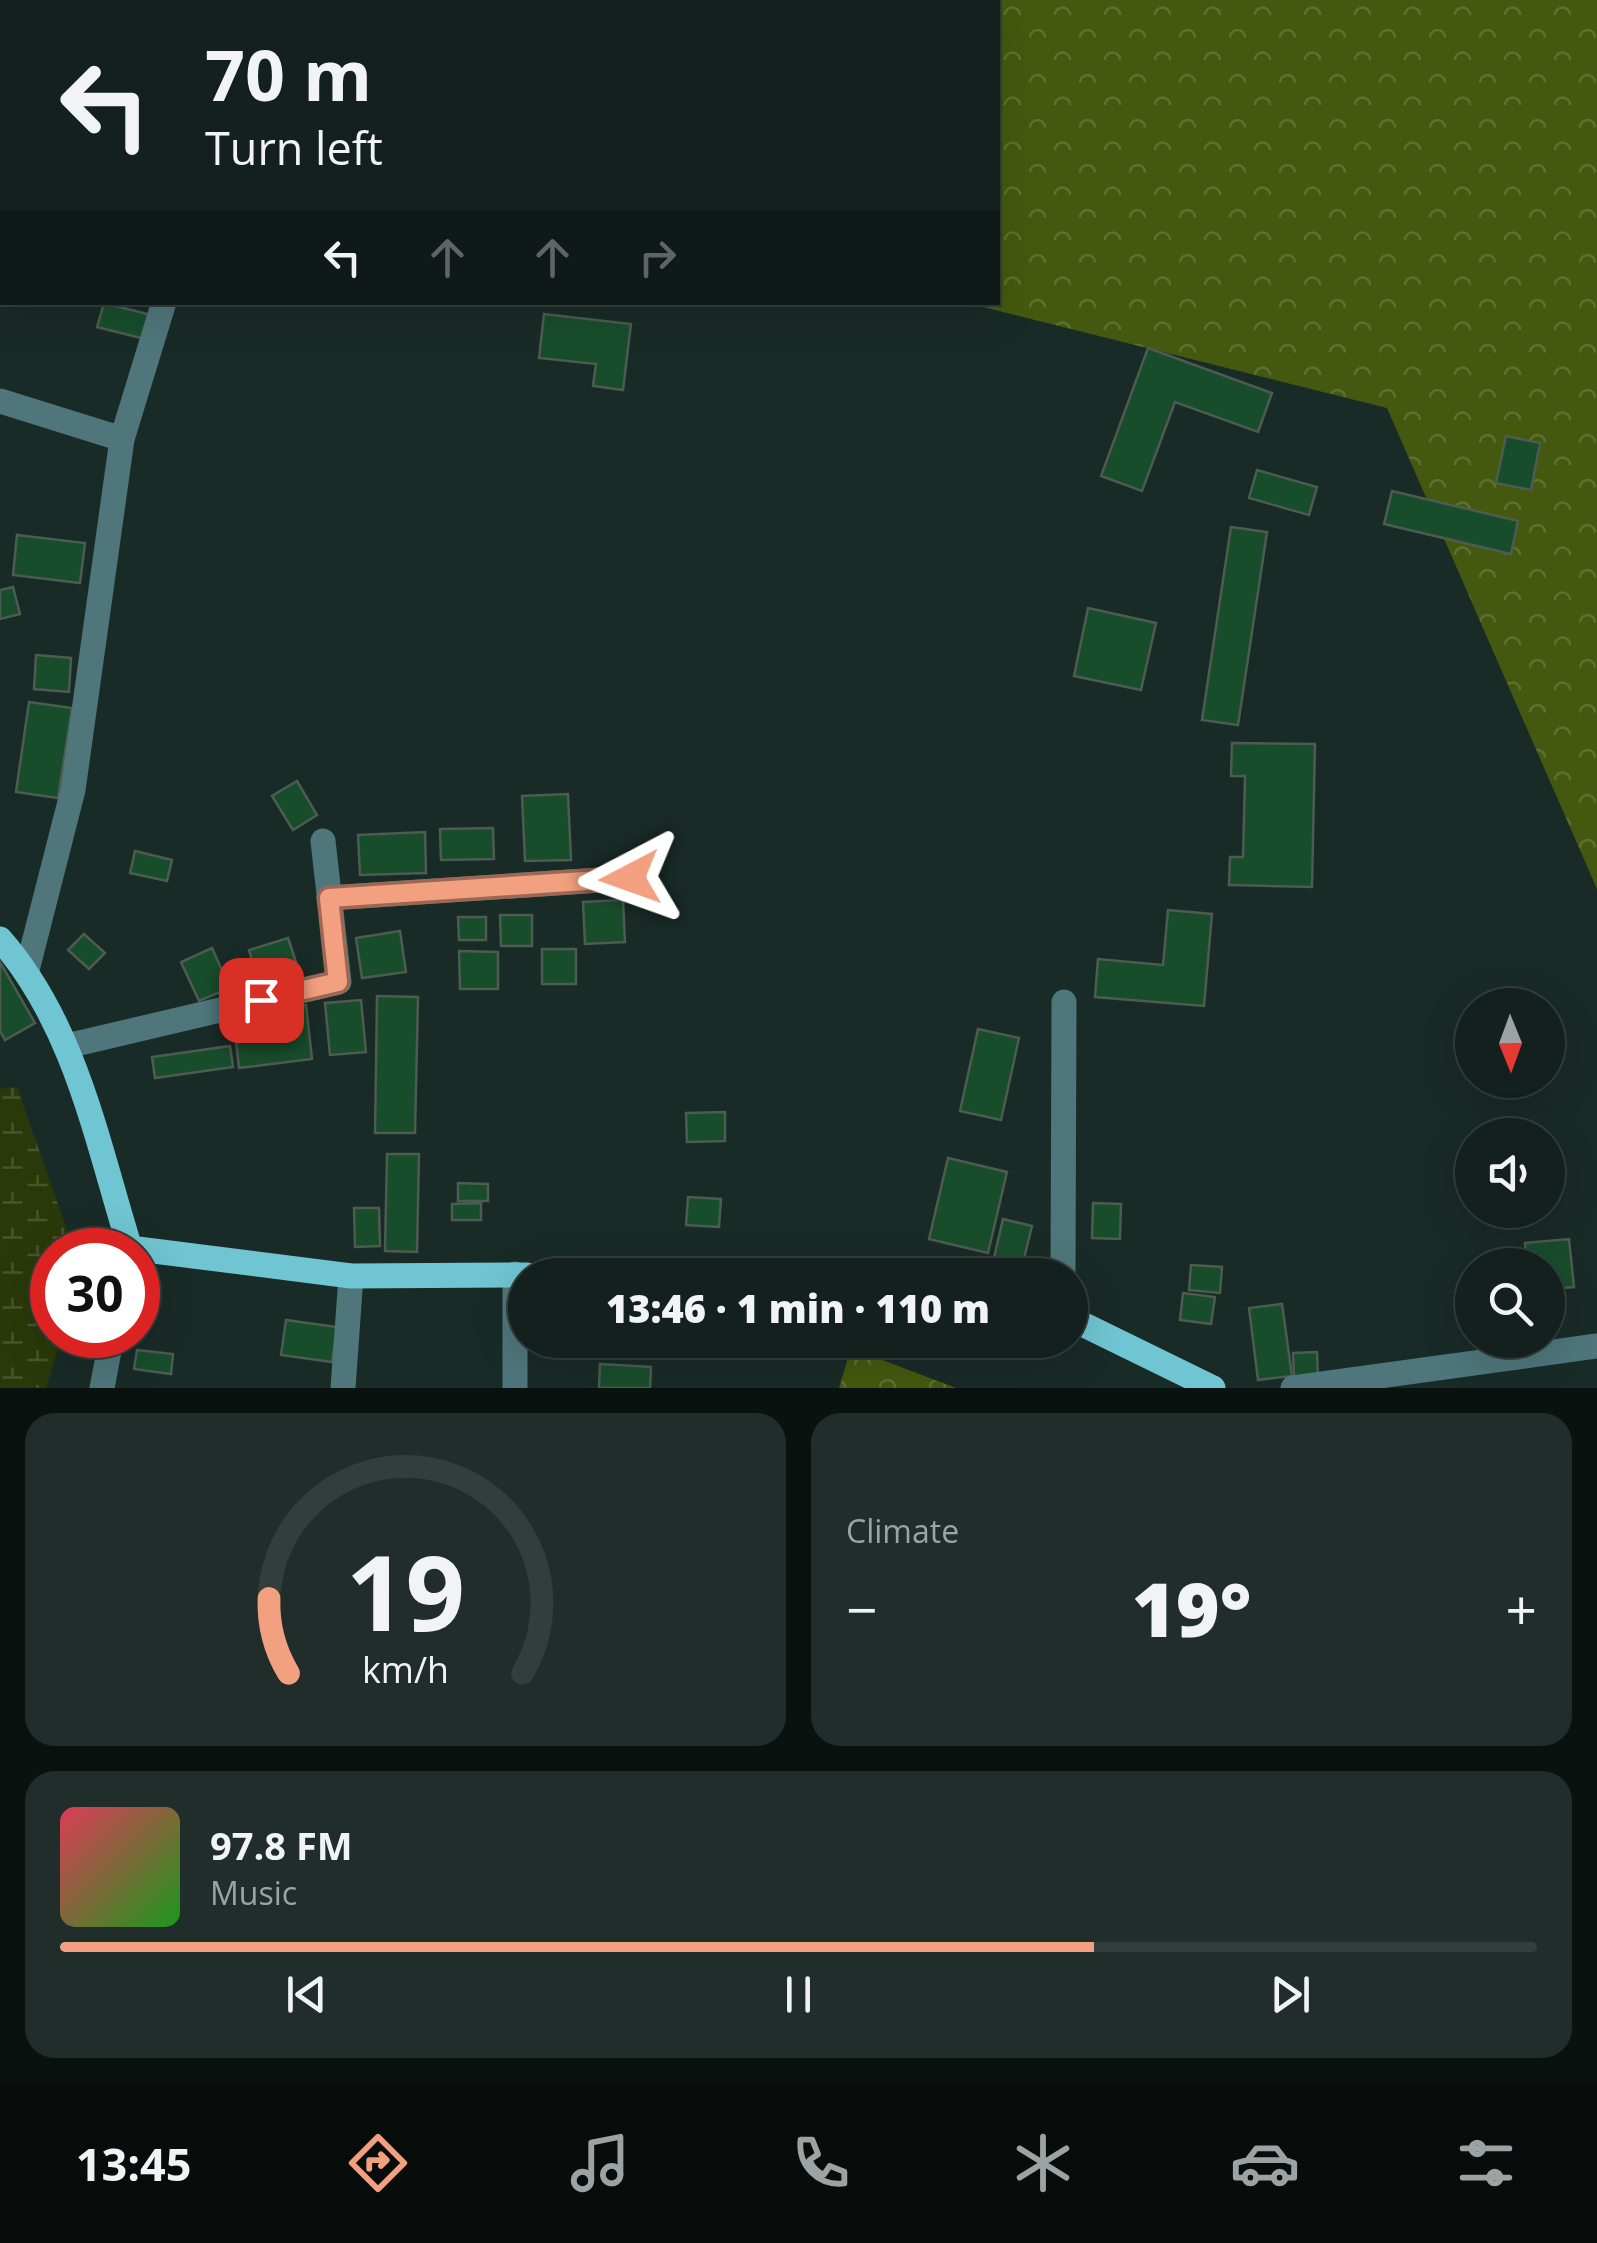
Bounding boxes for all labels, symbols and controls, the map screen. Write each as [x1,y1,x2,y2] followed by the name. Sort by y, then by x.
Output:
[205,26,372,122] text: 70 m
[40,40,170,170] icon: left
[205,117,383,178] text: Turn left
[315,230,370,285] icon: left
[420,230,475,285] icon: ahead
[525,230,580,285] icon: ahead
[630,230,685,285] icon: right
[578,826,682,930] position arrow
[219,958,304,1043] pin
[234,973,289,1028] icon: arrive
[1455,988,1565,1098] north arrow
[1455,988,1565,1358] map controls
[1455,1118,1565,1228] button: sound
[30,1228,160,1358] speed limit sign: 30
[1455,1248,1565,1358] button: search
[606,1282,990,1334] text: 13:46 · 1 min · 110 m
[846,1509,959,1552] text: Climate
[346,1520,465,1661] text: 19
[1132,1557,1251,1659] text: 19°
[846,1571,877,1646] text: −
[1506,1571,1537,1646] text: +
[362,1645,449,1693] text: km/h
[210,1819,353,1871] text: 97.8 FM
[210,1871,297,1914] text: Music
[279,1967,334,2022] icon: previous
[771,1967,826,2022] icon: pause
[1263,1967,1318,2022] icon: next
[343,2128,413,2198] icon: directions
[565,2128,635,2198] icon: music
[786,2128,856,2198] icon: phone
[1008,2128,1078,2198] icon: climate
[1230,2128,1300,2198] icon: car
[1451,2128,1521,2198] icon: filters
[76,2133,192,2194] text: 13:45

